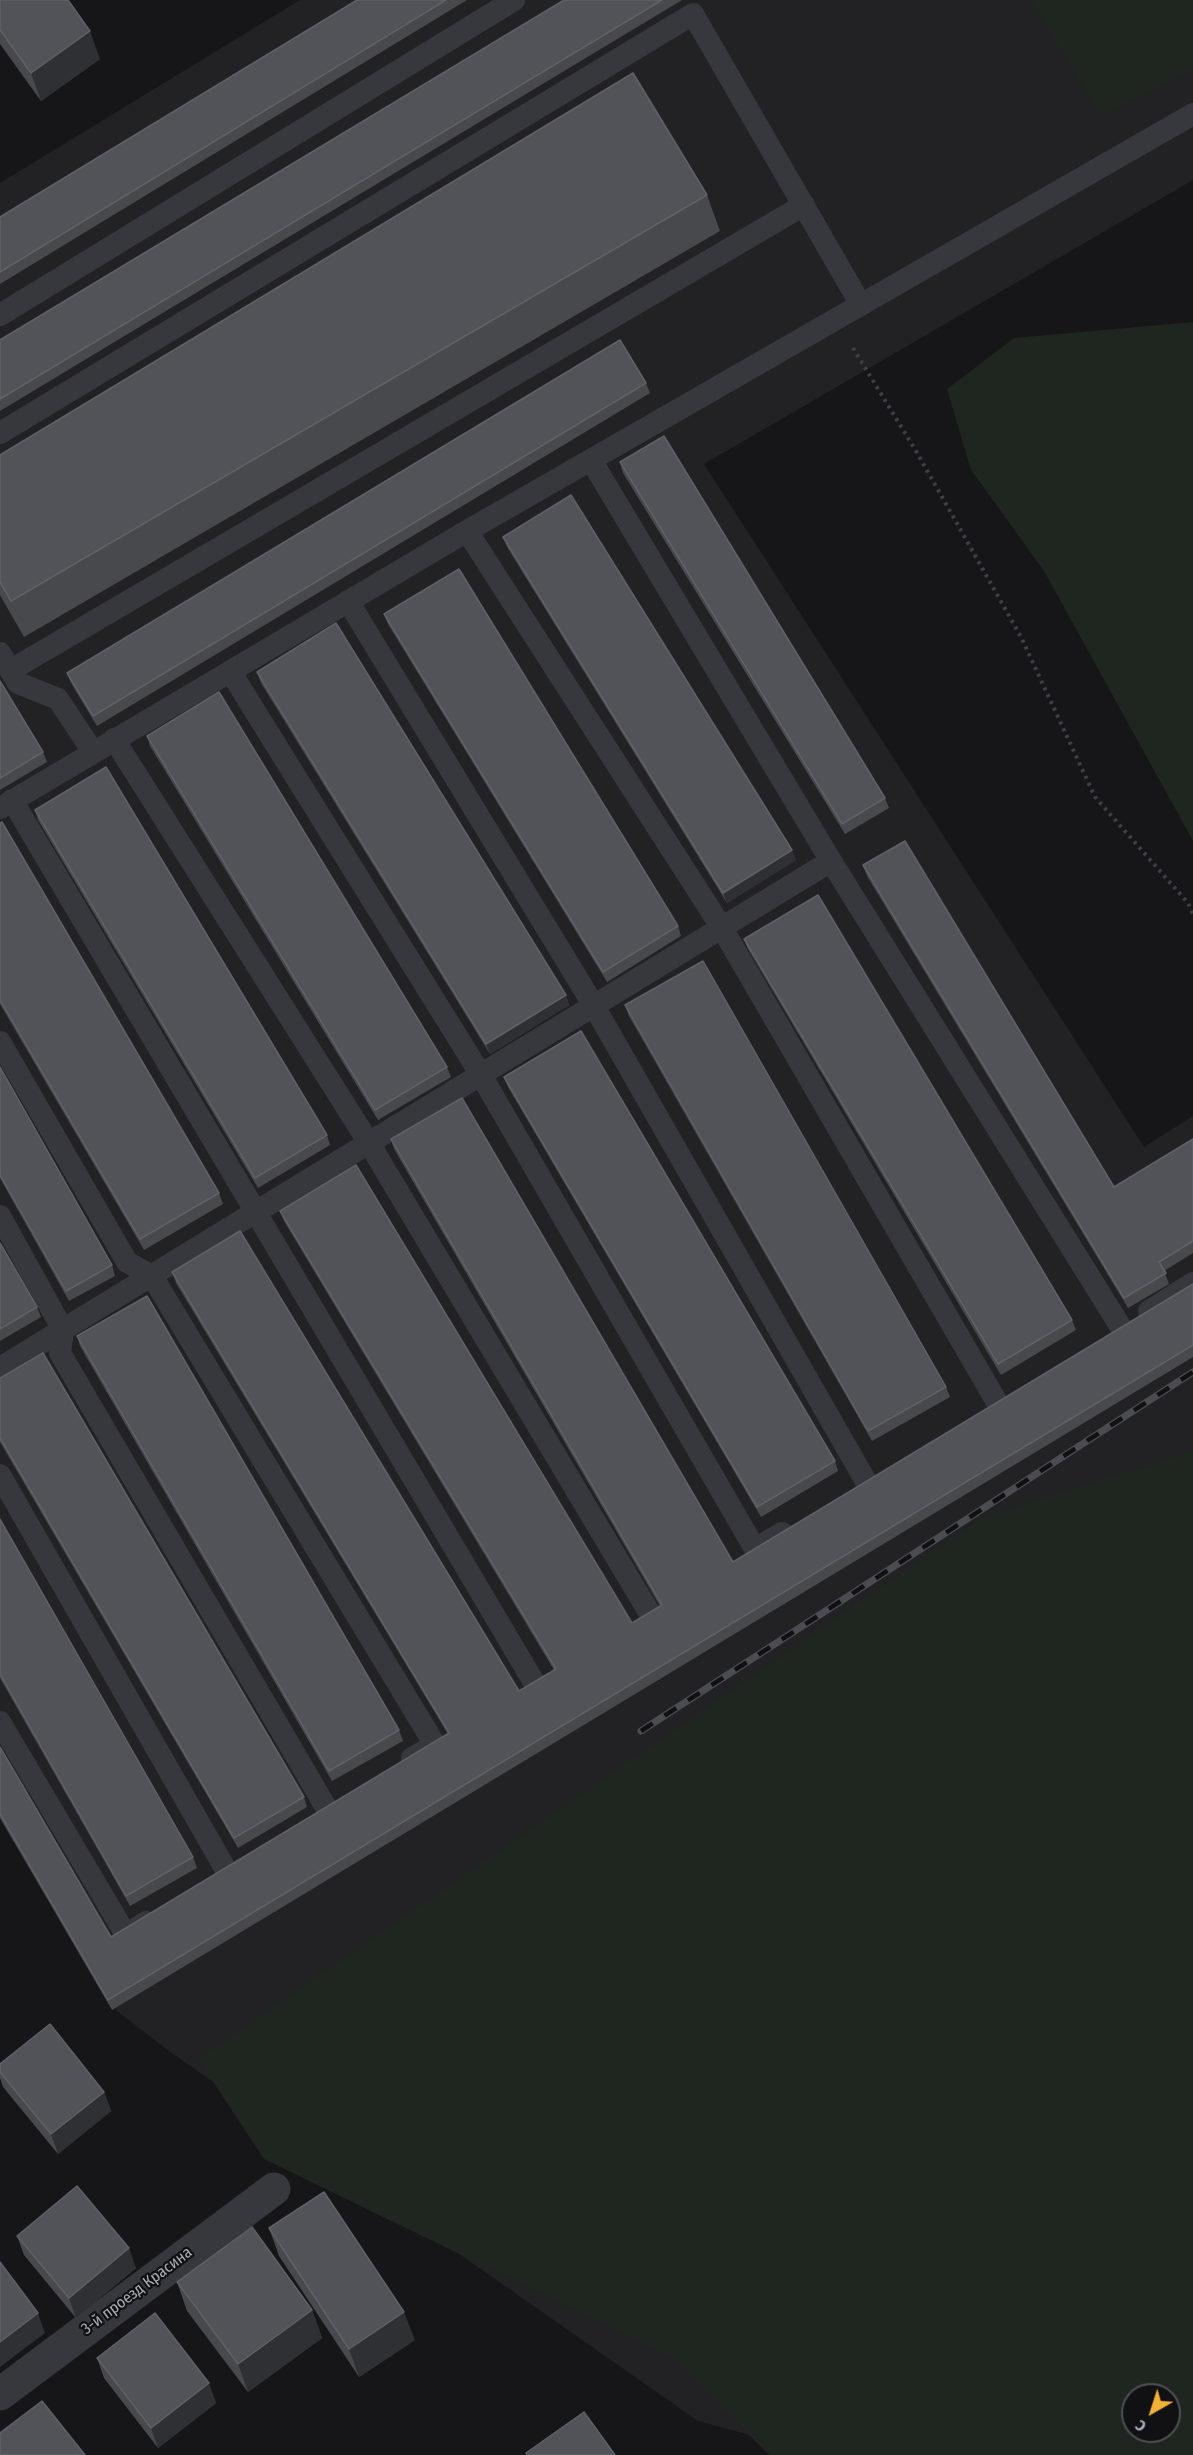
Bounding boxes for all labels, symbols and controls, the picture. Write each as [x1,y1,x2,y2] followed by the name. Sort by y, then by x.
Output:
[78,2243,196,2339] street label: 3-й проезд Красина
[1121,2383,1181,2443] north arrow
[1131,2416,1150,2436] text: С

